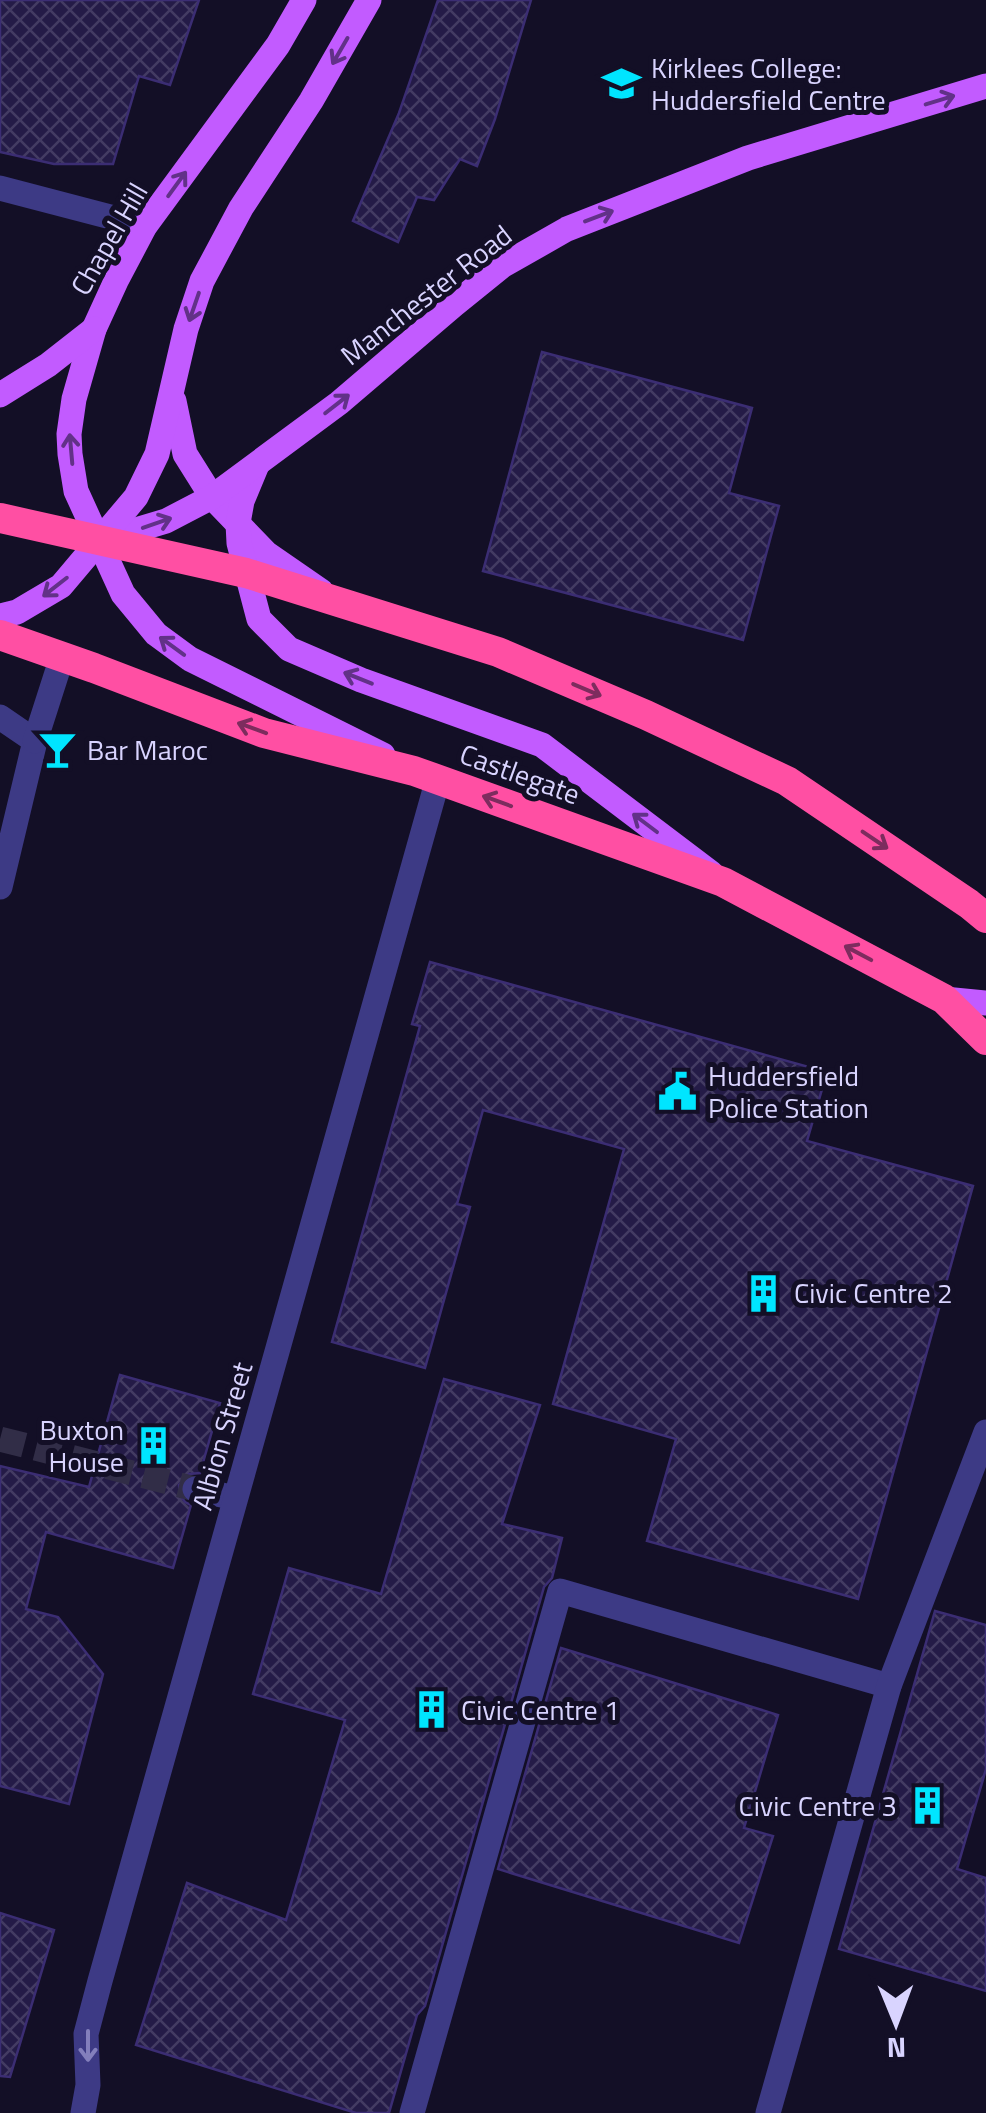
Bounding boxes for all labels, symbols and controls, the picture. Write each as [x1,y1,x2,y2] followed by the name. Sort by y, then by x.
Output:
[330,35,350,65] one-way arrow
[651,46,886,121] place label: Kirklees College: Huddersfield Centre
[600,63,642,105] school or university icon: Kirklees College: Huddersfield Centre
[924,90,955,108] one-way arrow
[166,171,187,198] one-way arrow
[59,174,158,303] street label: Chapel Hill
[583,206,614,224] one-way arrow
[331,214,521,375] street label: Manchester Road
[183,290,201,322] one-way arrow
[323,394,350,415] one-way arrow
[61,433,80,465] one-way arrow
[141,513,172,531] one-way arrow
[43,576,69,598] one-way arrow
[159,635,186,656] one-way arrow
[343,668,374,686] one-way arrow
[572,682,602,700] one-way arrow
[238,718,269,736] one-way arrow
[87,728,208,771] place label: Bar Maroc
[36,729,78,771] bar icon: Bar Maroc
[454,732,586,815] street label: Castlegate
[483,791,514,809] one-way arrow
[632,812,659,833] one-way arrow
[860,829,888,850] one-way arrow
[844,943,873,962] one-way arrow
[708,1054,869,1129] place label: Huddersfield Police Station
[657,1071,699,1113] public building icon: Huddersfield Police Station
[794,1271,953,1314] place label: Civic Centre 2
[743,1272,785,1314] building icon: Civic Centre 2
[180,1357,263,1515] street label: Albion Street
[40,1408,124,1483] place label: Buxton House
[133,1425,175,1467] building icon: Buxton House
[461,1688,620,1731] place label: Civic Centre 1
[410,1689,452,1731] building icon: Civic Centre 1
[738,1784,897,1827] place label: Civic Centre 3
[906,1785,948,1827] building icon: Civic Centre 3
[846,1973,946,2073] north arrow
[886,2027,907,2070] text: N
[78,2030,97,2062] one-way arrow

